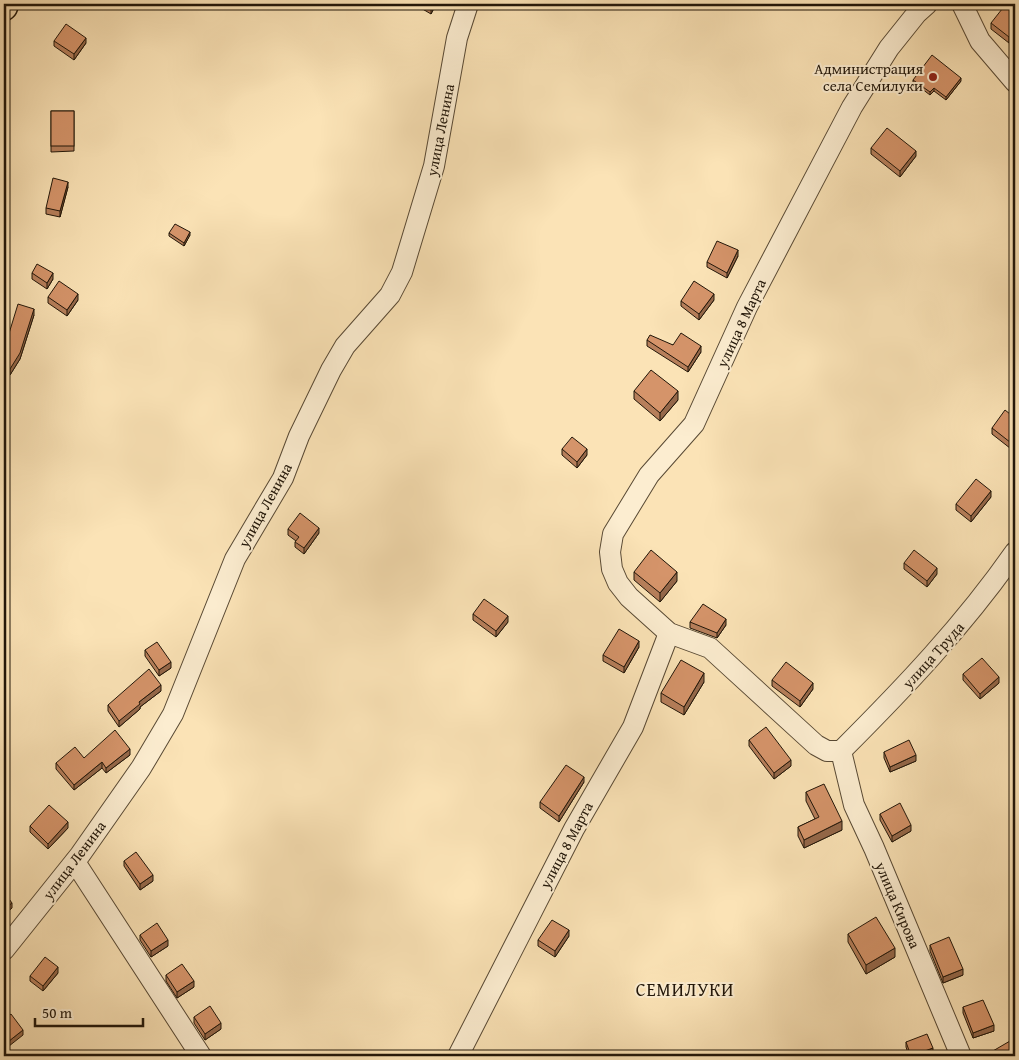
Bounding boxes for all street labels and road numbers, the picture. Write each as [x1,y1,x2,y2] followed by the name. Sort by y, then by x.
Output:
[421,81,459,179] street label: улица Ленина
[711,274,771,372] street label: улица 8 Марта
[233,458,297,552] street label: улица Ленина
[897,616,969,694] street label: улица Труда
[534,797,598,893] street label: улица 8 Марта
[37,816,111,905] street label: улица Ленина
[870,858,926,952] street label: улица Кирова

